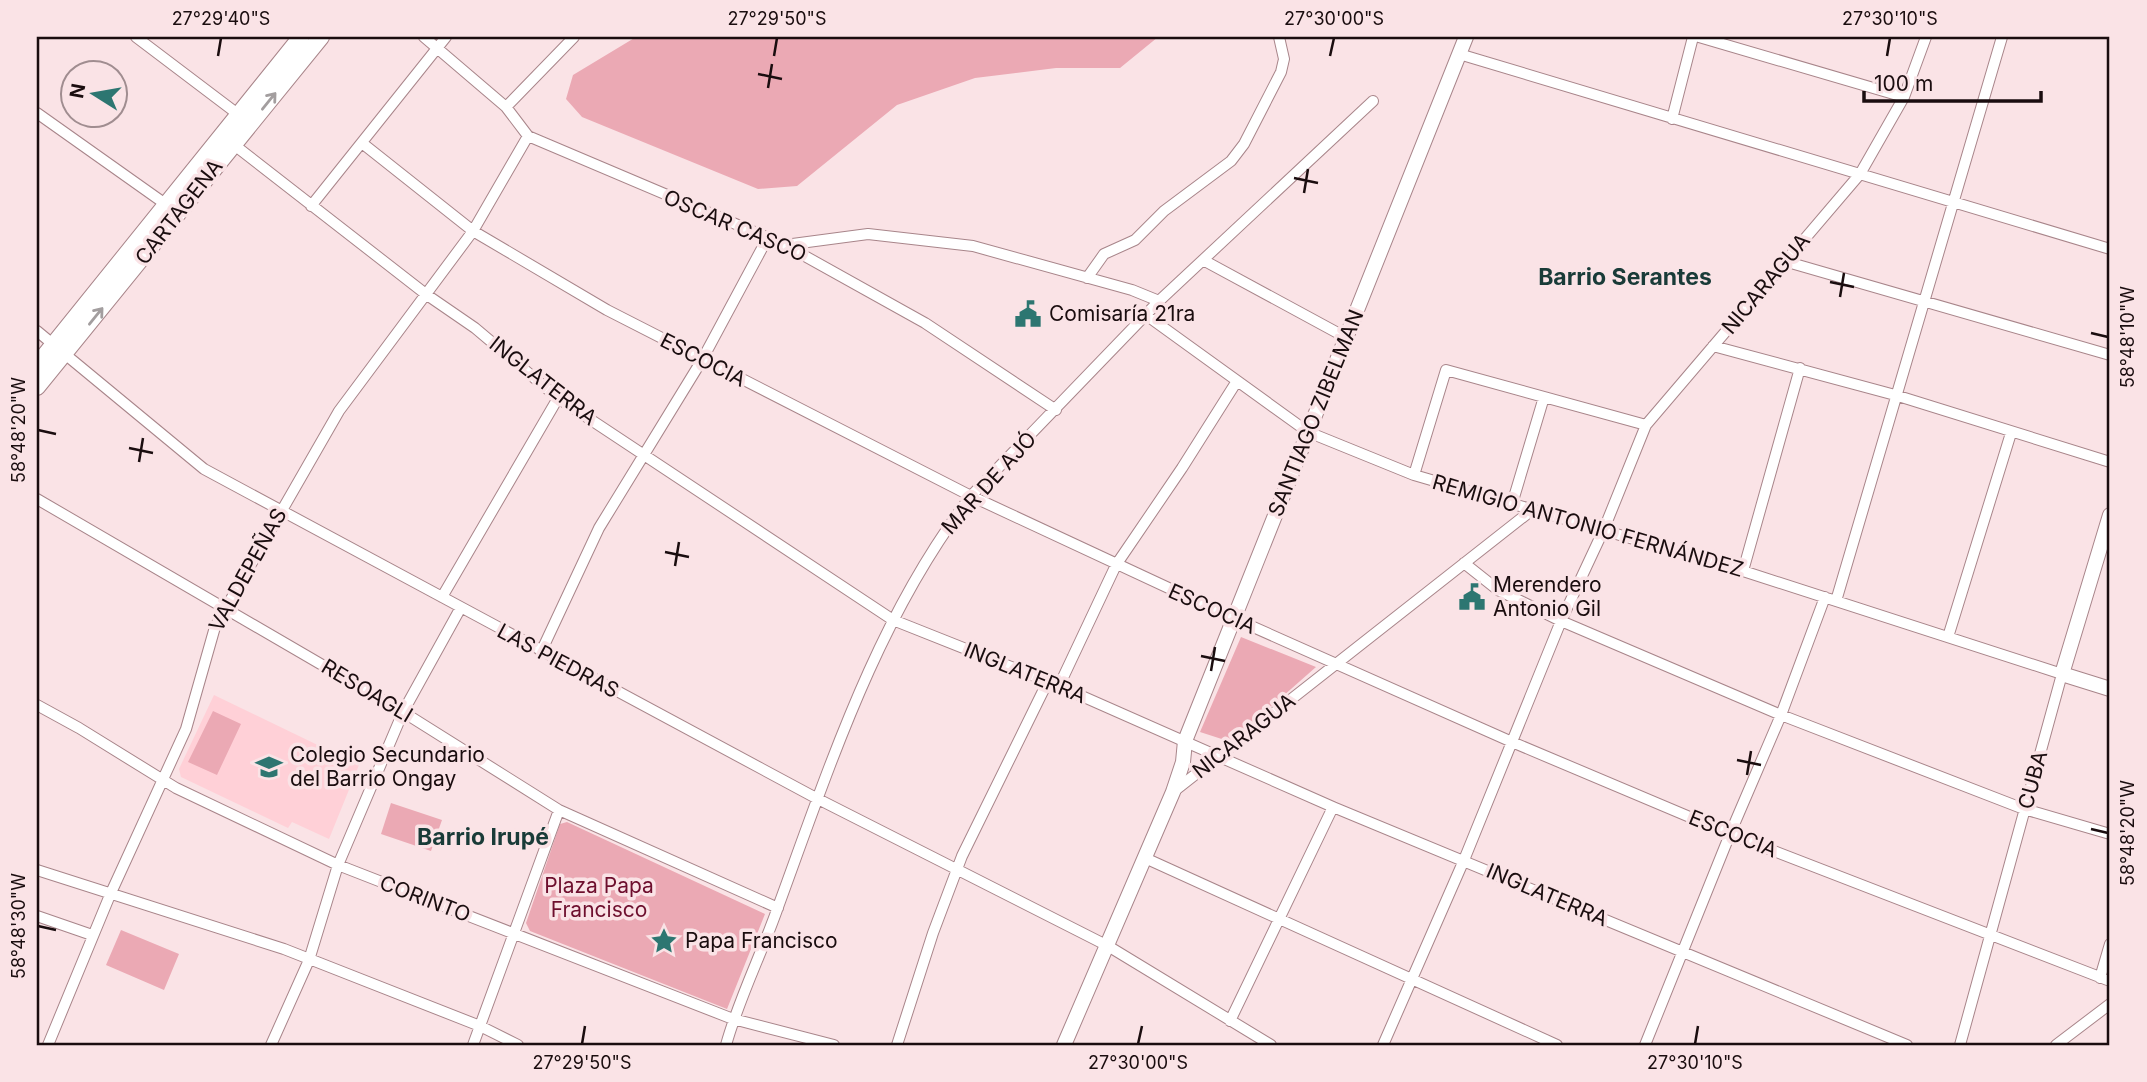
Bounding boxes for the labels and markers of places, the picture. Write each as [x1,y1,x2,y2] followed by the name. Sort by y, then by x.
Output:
[1013,299,1043,329] public building icon: Comisaría 21ra
[1049,301,1195,326] place label: Comisaría 21ra
[1493,572,1602,621] place label: Merendero Antonio Gil
[1457,582,1487,612] public building icon: Merendero Antonio Gil
[290,742,485,791] place label: Colegio Secundario del Barrio Ongay
[254,752,284,782] school or university icon: Colegio Secundario del Barrio Ongay
[649,926,679,956] place icon: Papa Francisco
[685,928,838,953] place label: Papa Francisco

